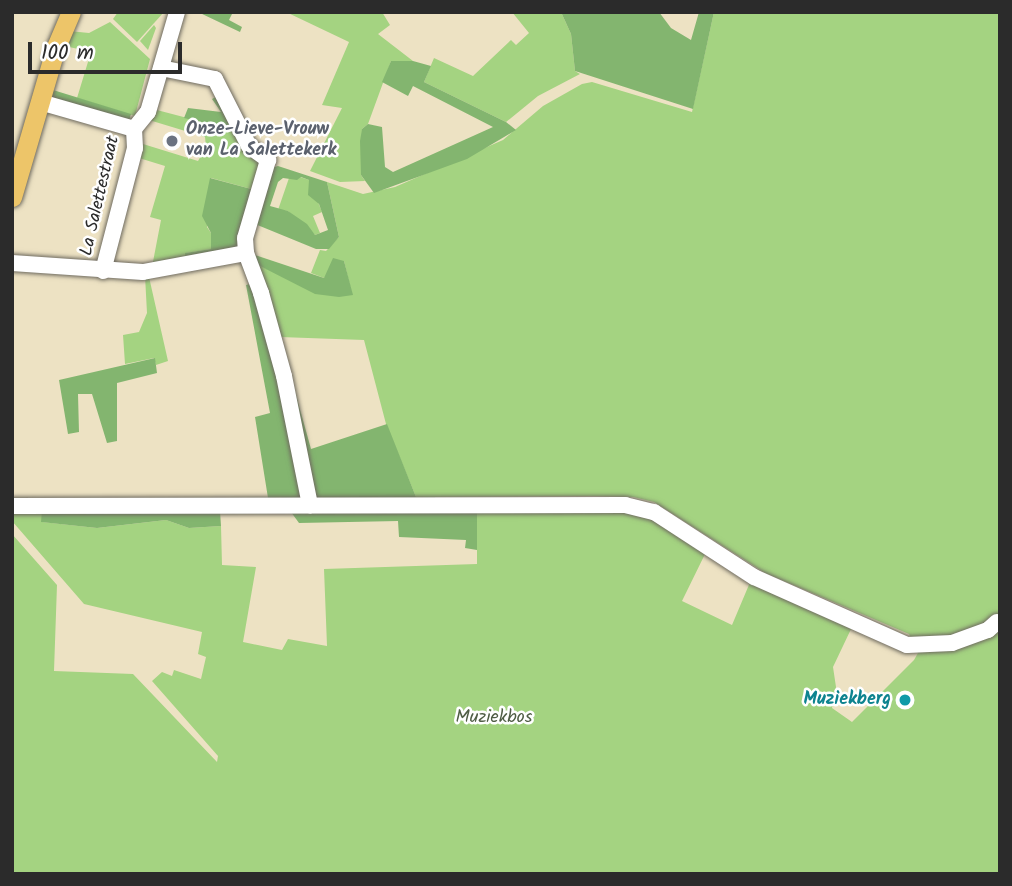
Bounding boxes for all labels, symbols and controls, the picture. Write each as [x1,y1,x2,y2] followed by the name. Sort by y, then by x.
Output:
[32,28,186,72] scale bar
[41,37,94,70] text: 100 m
[186,120,336,162] place label: Onze-Lieve-Vrouw van La Salettekerk
[164,133,180,149] marker: Onze-Lieve-Vrouw van La Salettekerk
[77,134,125,258] street label: La Salettestraat
[804,689,891,711] place label: Muziekberg
[897,692,913,708] marker: Muziekberg
[456,707,532,729] park label: Muziekbos

